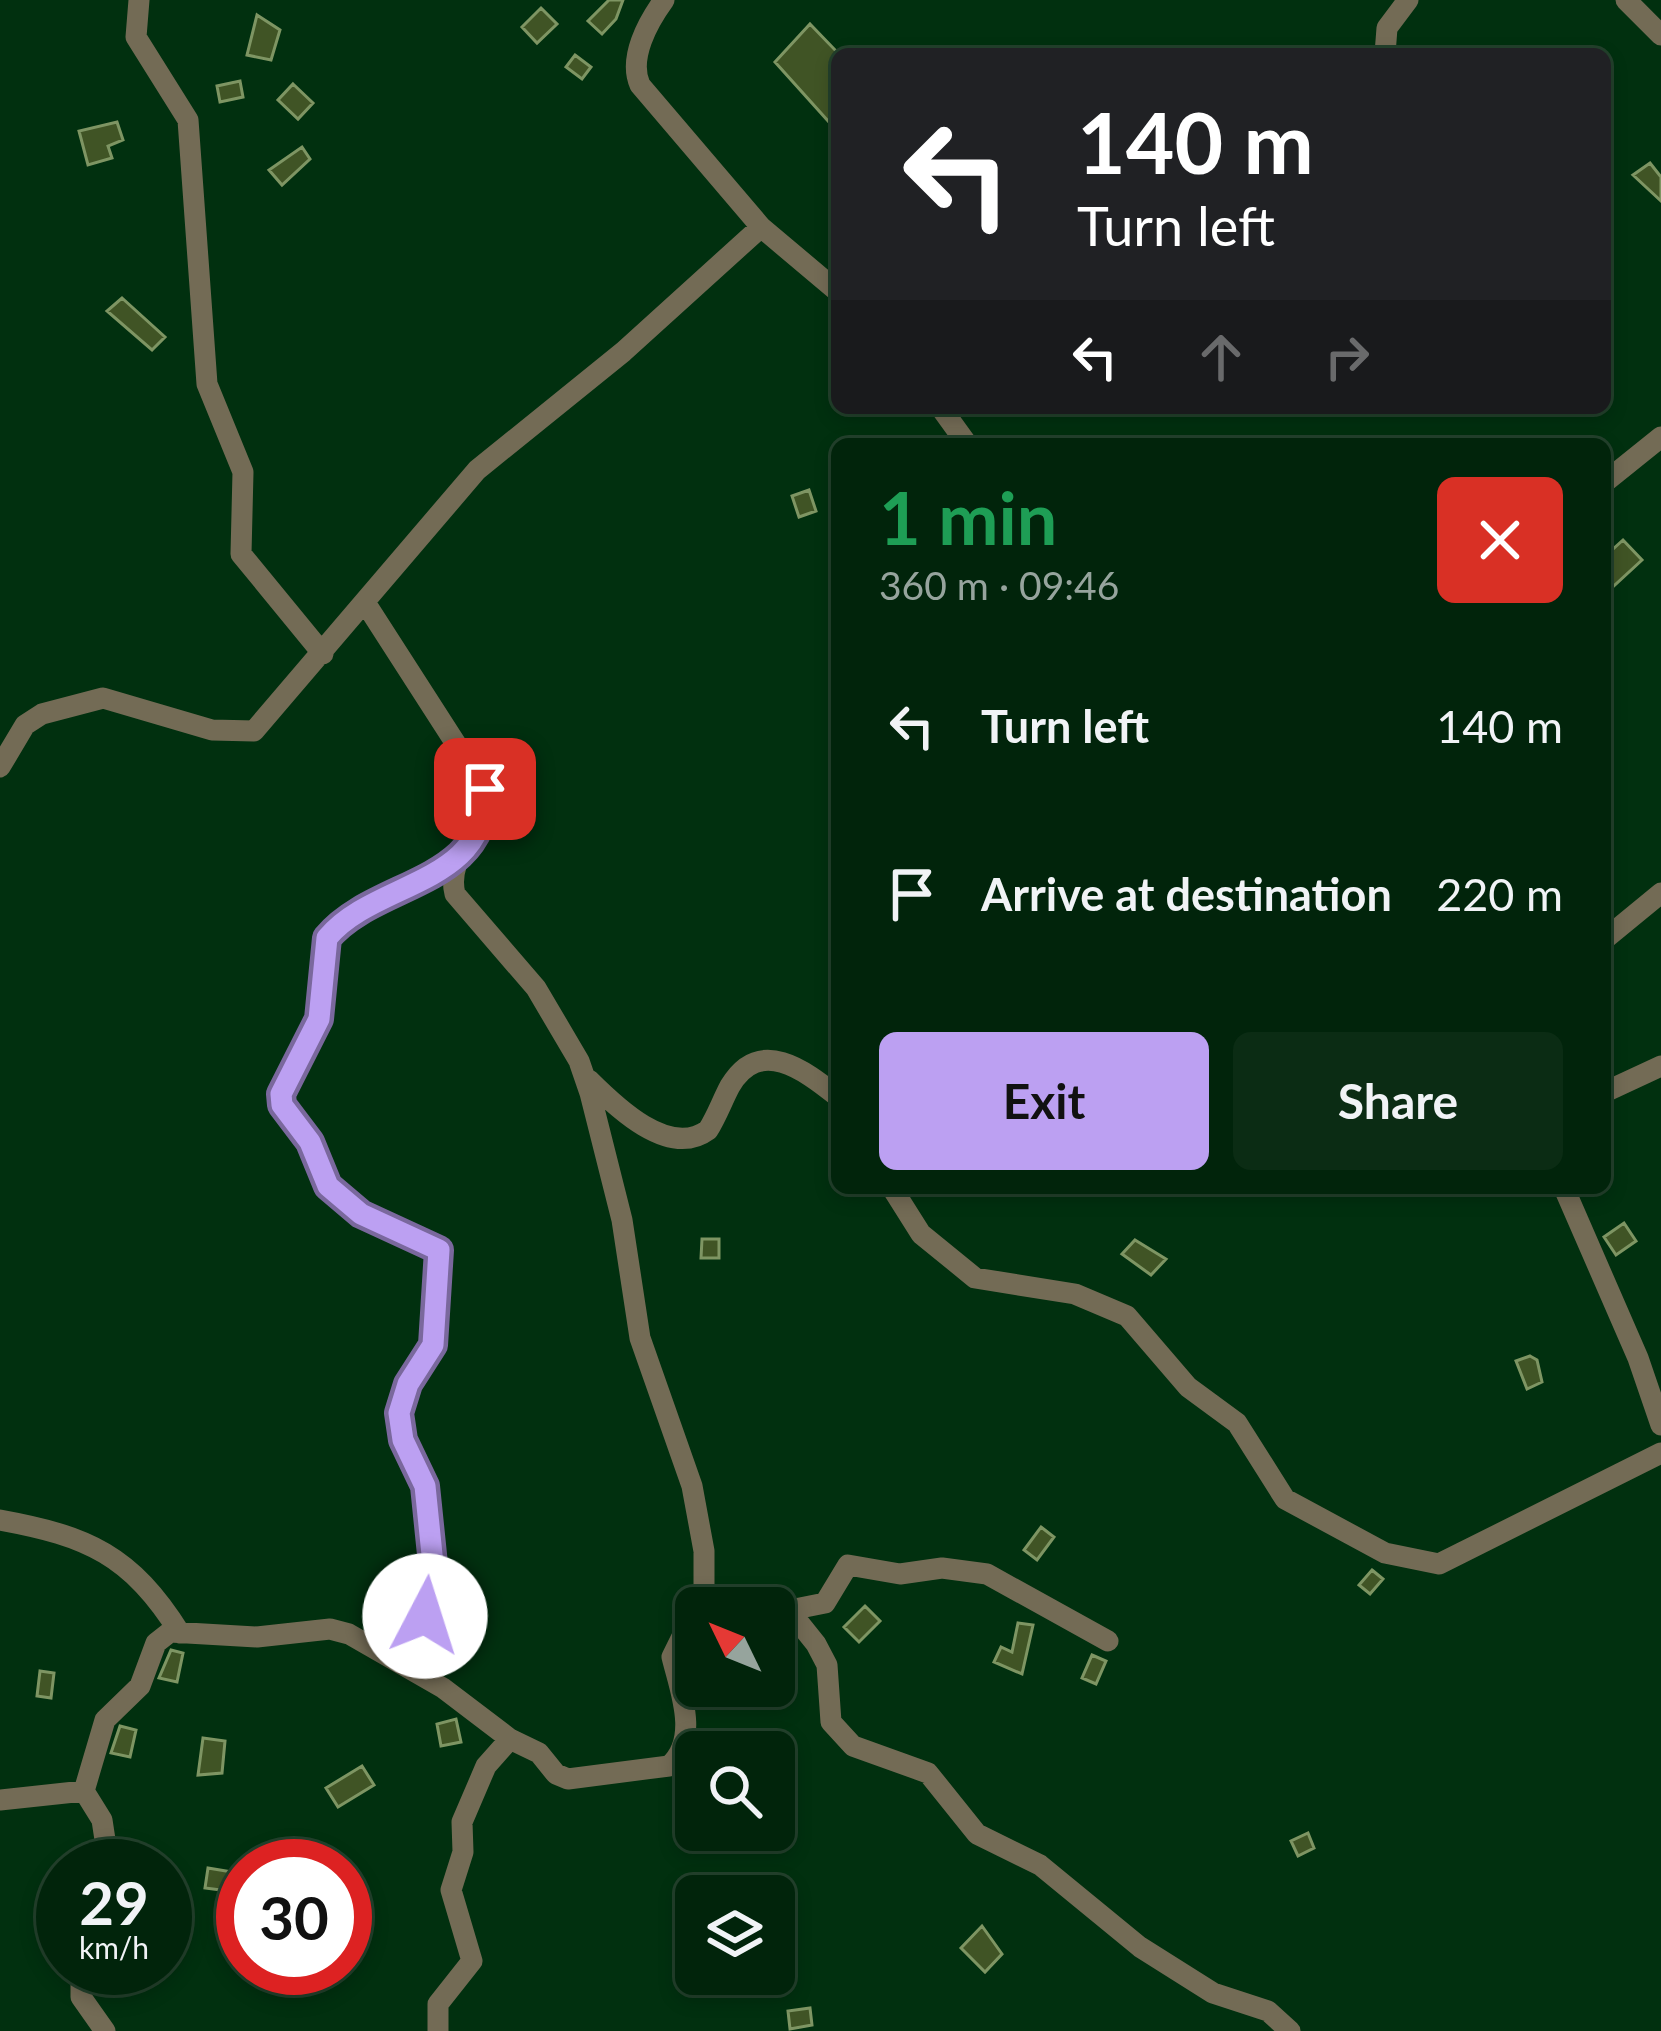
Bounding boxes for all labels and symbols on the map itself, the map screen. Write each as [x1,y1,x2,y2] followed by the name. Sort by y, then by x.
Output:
[434,738,536,840] pin
[362,1553,488,1679] position arrow
[675,1587,795,1707] north arrow
[216,1839,372,1995] speed limit sign: 30

